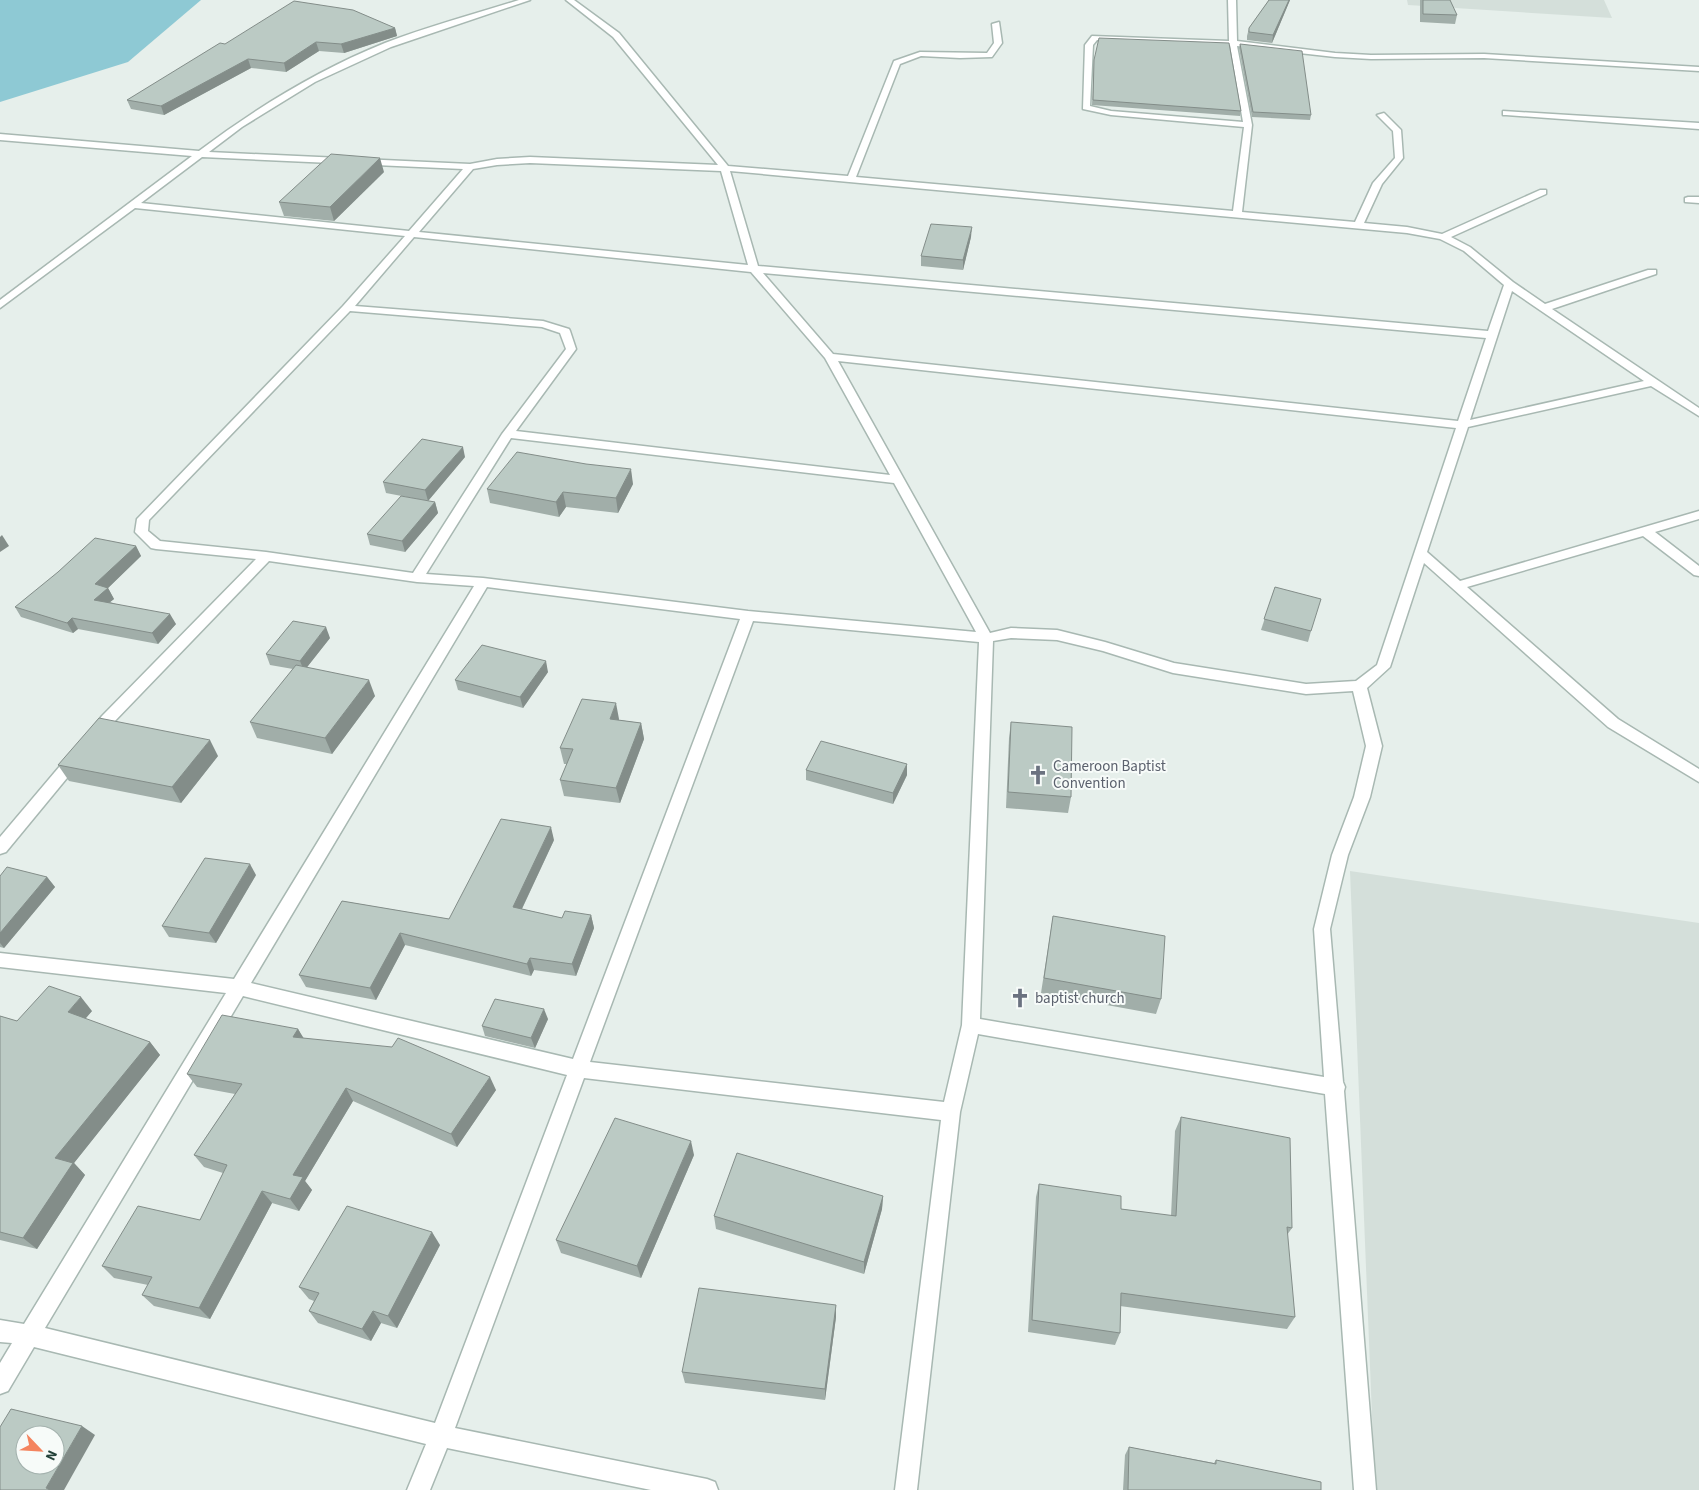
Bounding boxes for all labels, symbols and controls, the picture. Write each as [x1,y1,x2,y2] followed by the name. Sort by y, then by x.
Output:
[1053,756,1166,794] place label: Cameroon Baptist Convention
[1027,764,1049,786] church icon: Cameroon Baptist Convention
[1009,987,1031,1009] church icon: baptist church
[1035,988,1125,1009] place label: baptist church
[15,1425,65,1475] north arrow
[40,1447,62,1464] text: N

